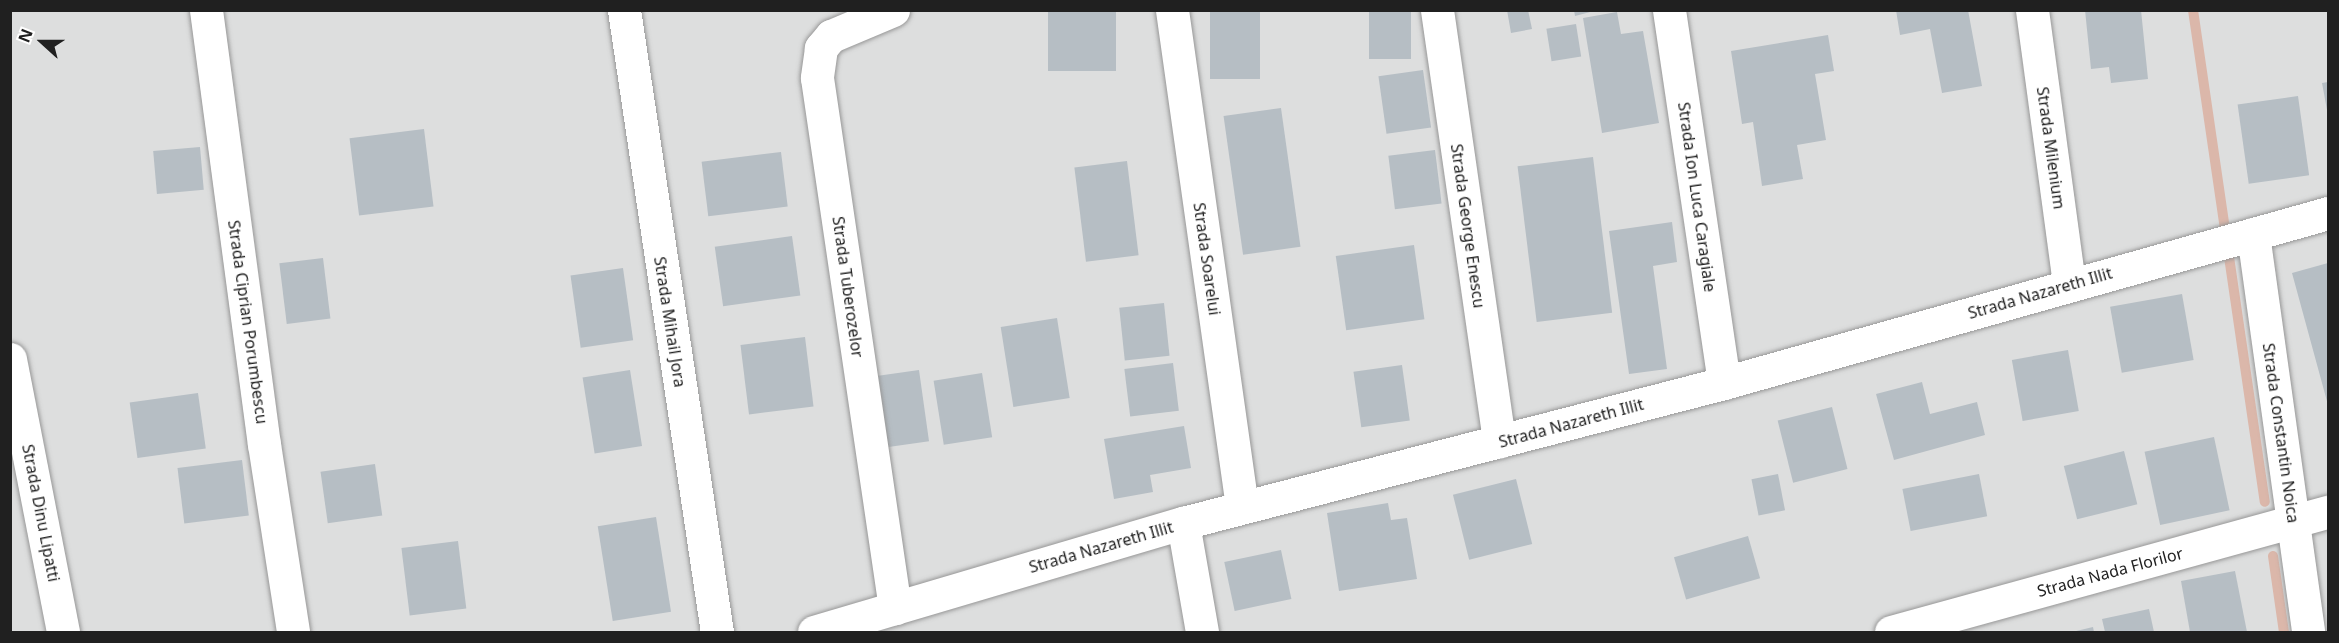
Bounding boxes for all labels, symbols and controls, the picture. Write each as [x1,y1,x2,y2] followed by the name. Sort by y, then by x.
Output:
[12,12,72,72] north arrow
[13,26,38,46] text: N
[2033,86,2069,210] street label: Strada Milenium
[1674,101,1720,293] street label: Strada Ion Luca Caragiale
[1447,143,1489,309] street label: Strada George Enescu
[1190,201,1224,317] street label: Strada Soarelui
[829,215,867,359] street label: Strada Tuberozelor
[224,219,272,425] street label: Strada Ciprian Porumbescu
[650,255,690,389] street label: Strada Mihail Jora
[1966,263,2114,323] street label: Strada Nazareth Illit
[2259,342,2303,524] street label: Strada Constantin Noica
[1496,394,1646,452] street label: Strada Nazareth Illit
[18,443,64,583] street label: Strada Dinu Lipatti
[1027,517,1175,577] street label: Strada Nazareth Illit
[2035,543,2185,601] street label: Strada Nada Florilor

